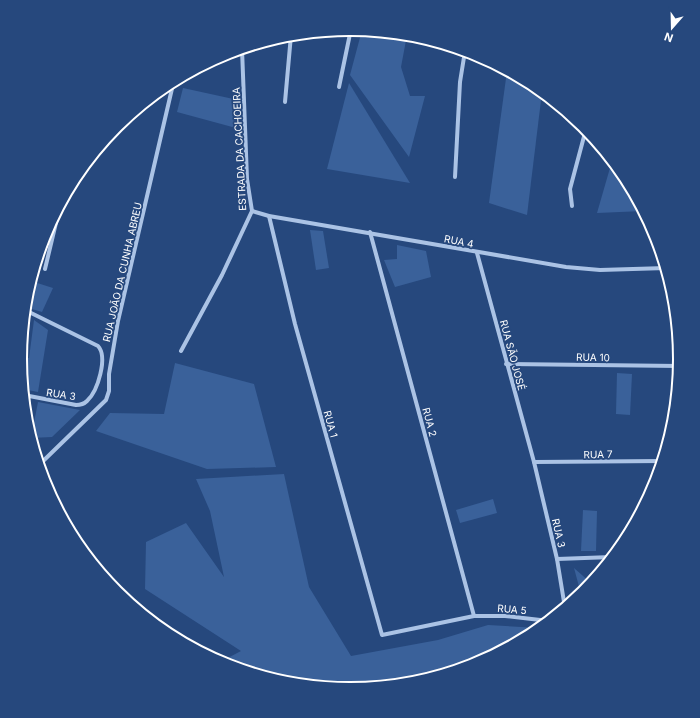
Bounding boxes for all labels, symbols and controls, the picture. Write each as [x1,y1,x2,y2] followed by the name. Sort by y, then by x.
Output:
[652,8,692,48] north arrow
[662,29,675,45] text: N
[230,87,248,211] street label: ESTRADA DA CACHOEIRA
[99,201,144,343] street label: RUA JOÃO DA CUNHA ABREU
[443,232,475,250] street label: RUA 4
[498,318,529,392] street label: RUA SÃO JOSÉ
[576,351,610,363] street label: RUA 10
[45,386,77,402] street label: RUA 3
[420,406,440,438] street label: RUA 2
[322,409,340,439] street label: RUA 1
[583,448,613,460] street label: RUA 7
[550,517,568,549] street label: RUA 3
[497,602,527,616] street label: RUA 5

